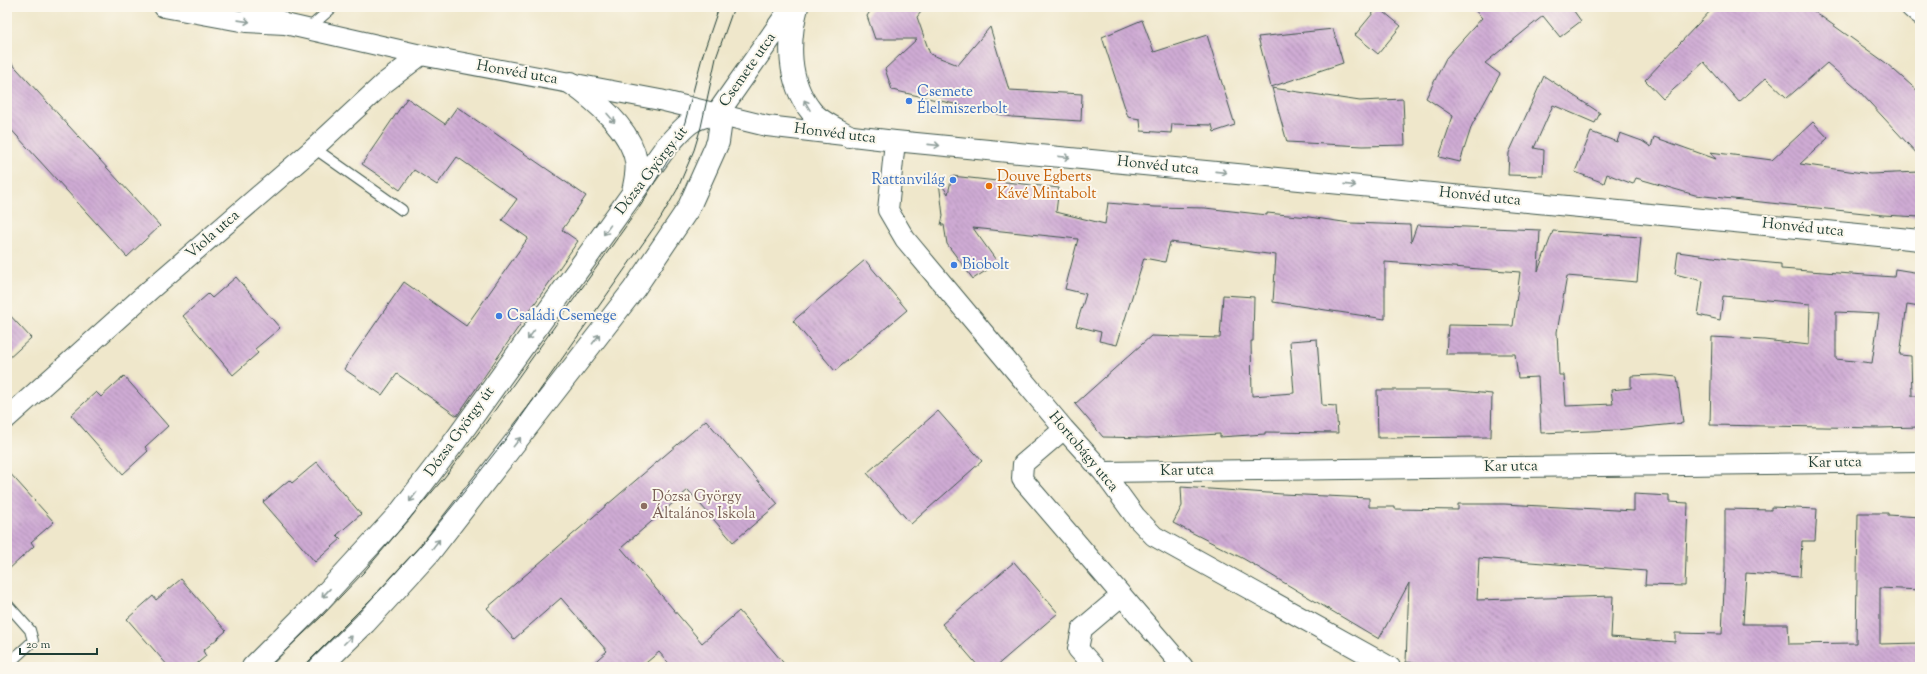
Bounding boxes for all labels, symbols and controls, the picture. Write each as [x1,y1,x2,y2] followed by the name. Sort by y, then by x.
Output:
[237,17,250,25] one-way arrow
[715,28,782,112] street label: Csemete utca
[475,56,559,90] street label: Honvéd utca
[917,82,1007,120] place label: Csemete Élelmiszerbolt
[904,96,914,106] marker: Csemete Élelmiszerbolt
[803,99,811,111] one-way arrow
[606,112,615,122] one-way arrow
[793,119,877,149] street label: Honvéd utca
[611,122,693,220] street label: Dózsa György út
[927,141,940,148] one-way arrow
[1116,151,1200,181] street label: Honvéd utca
[1057,153,1070,161] one-way arrow
[997,167,1096,205] place label: Douve Egberts Kávé Mintabolt
[1214,169,1227,176] one-way arrow
[872,170,945,191] place label: Rattanvilág
[948,175,958,185] marker: Rattanvilág
[984,181,994,191] marker: Douve Egberts Kávé Mintabolt
[1343,181,1356,188] one-way arrow
[1438,182,1522,212] street label: Honvéd utca
[181,206,245,264] street label: Viola utca
[1761,213,1845,243] street label: Honvéd utca
[603,224,611,235] one-way arrow
[962,255,1009,276] place label: Biobolt
[949,260,959,270] marker: Biobolt
[507,306,617,327] place label: Családi Csemege
[494,311,504,321] marker: Családi Csemege
[527,330,535,341] one-way arrow
[591,333,600,344] one-way arrow
[420,383,500,481] street label: Dózsa György út
[1043,407,1123,497] street label: Hortobágy utca
[512,437,521,448] one-way arrow
[1808,452,1862,474] street label: Kar utca
[1484,456,1538,478] street label: Kar utca
[1160,460,1214,482] street label: Kar utca
[652,487,755,525] place label: Dózsa György Általános Iskola
[408,491,417,502] one-way arrow
[639,501,649,511] marker: Dózsa György Általános Iskola
[432,539,441,550] one-way arrow
[321,588,331,598] one-way arrow
[20,630,97,656] scale bar
[343,635,353,645] one-way arrow
[26,636,51,654] text: 20 m

